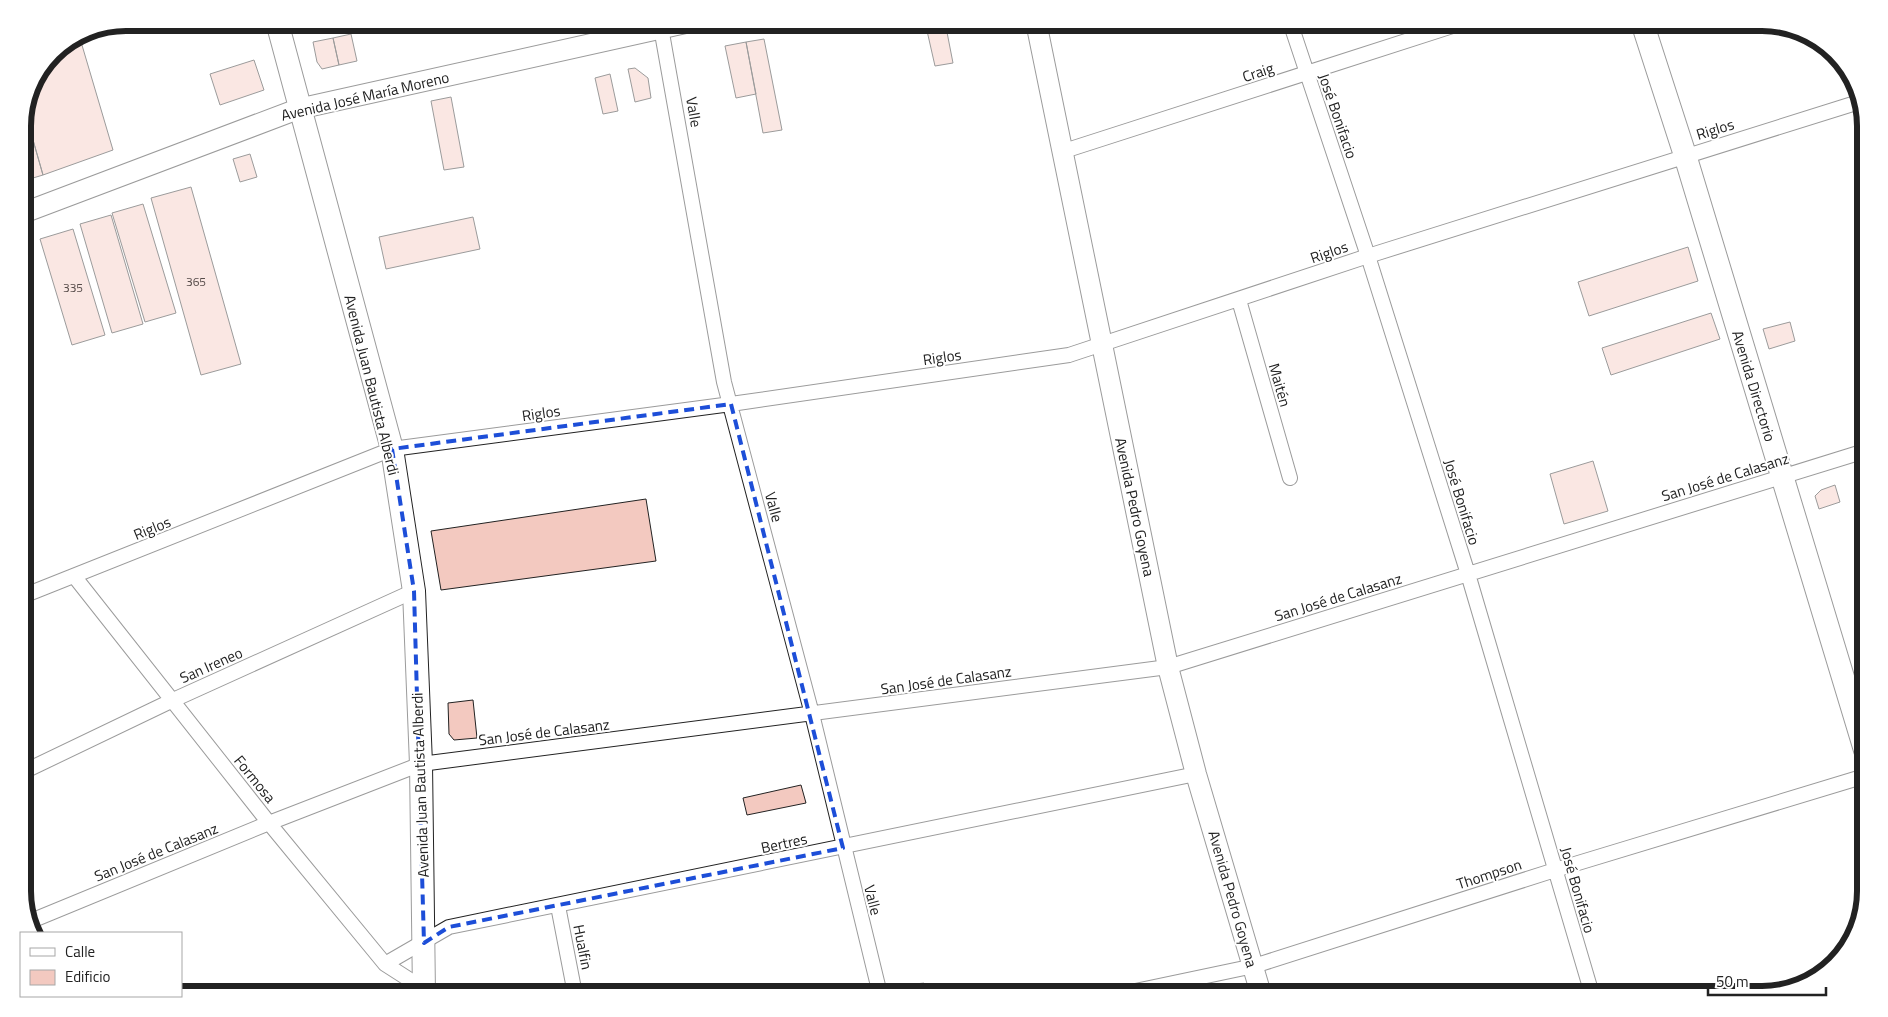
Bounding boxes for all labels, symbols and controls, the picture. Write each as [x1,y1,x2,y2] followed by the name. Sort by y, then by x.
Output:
[1239,56,1277,88] street label: Craig
[279,65,451,127] street label: Avenida José María Moreno
[1313,70,1363,162] street label: José Bonifacio
[680,95,708,129] street label: Valle
[1693,112,1737,146] street label: Riglos
[1307,235,1351,269] street label: Riglos
[186,272,206,291] house number: 365
[63,278,83,297] house number: 335
[338,292,406,478] street label: Avenida Juan Bautista Alberdi
[1726,328,1782,444] street label: Avenida Directorio
[921,343,963,371] street label: Riglos
[1263,361,1297,409] street label: Maitén
[520,399,562,427] street label: Riglos
[1109,436,1161,579] street label: Avenida Pedro Goyena
[1659,447,1792,507] street label: San José de Calasanz
[1438,456,1486,548] street label: José Bonifacio
[759,489,789,525] street label: Valle
[130,510,174,546] street label: Riglos
[1272,567,1405,627] street label: San José de Calasanz
[176,641,246,689] street label: San Ireneo
[879,659,1013,701] street label: San José de Calasanz
[405,692,435,878] street label: Avenida Juan Bautista Alberdi
[477,713,611,751] street label: San José de Calasanz
[229,750,282,808] street label: Formosa
[91,817,222,887] street label: San José de Calasanz
[759,827,809,859] street label: Bertres
[1202,828,1264,971] street label: Avenida Pedro Goyena
[1555,844,1601,936] street label: José Bonifacio
[1453,853,1525,895] street label: Thompson
[858,882,888,918] street label: Valle
[567,923,599,971] street label: Hualfin
[20,932,182,997] legend
[65,940,95,963] text: Calle
[1708,964,1826,996] scale bar
[65,965,110,988] text: Edificio
[1716,970,1749,993] text: 50 m

